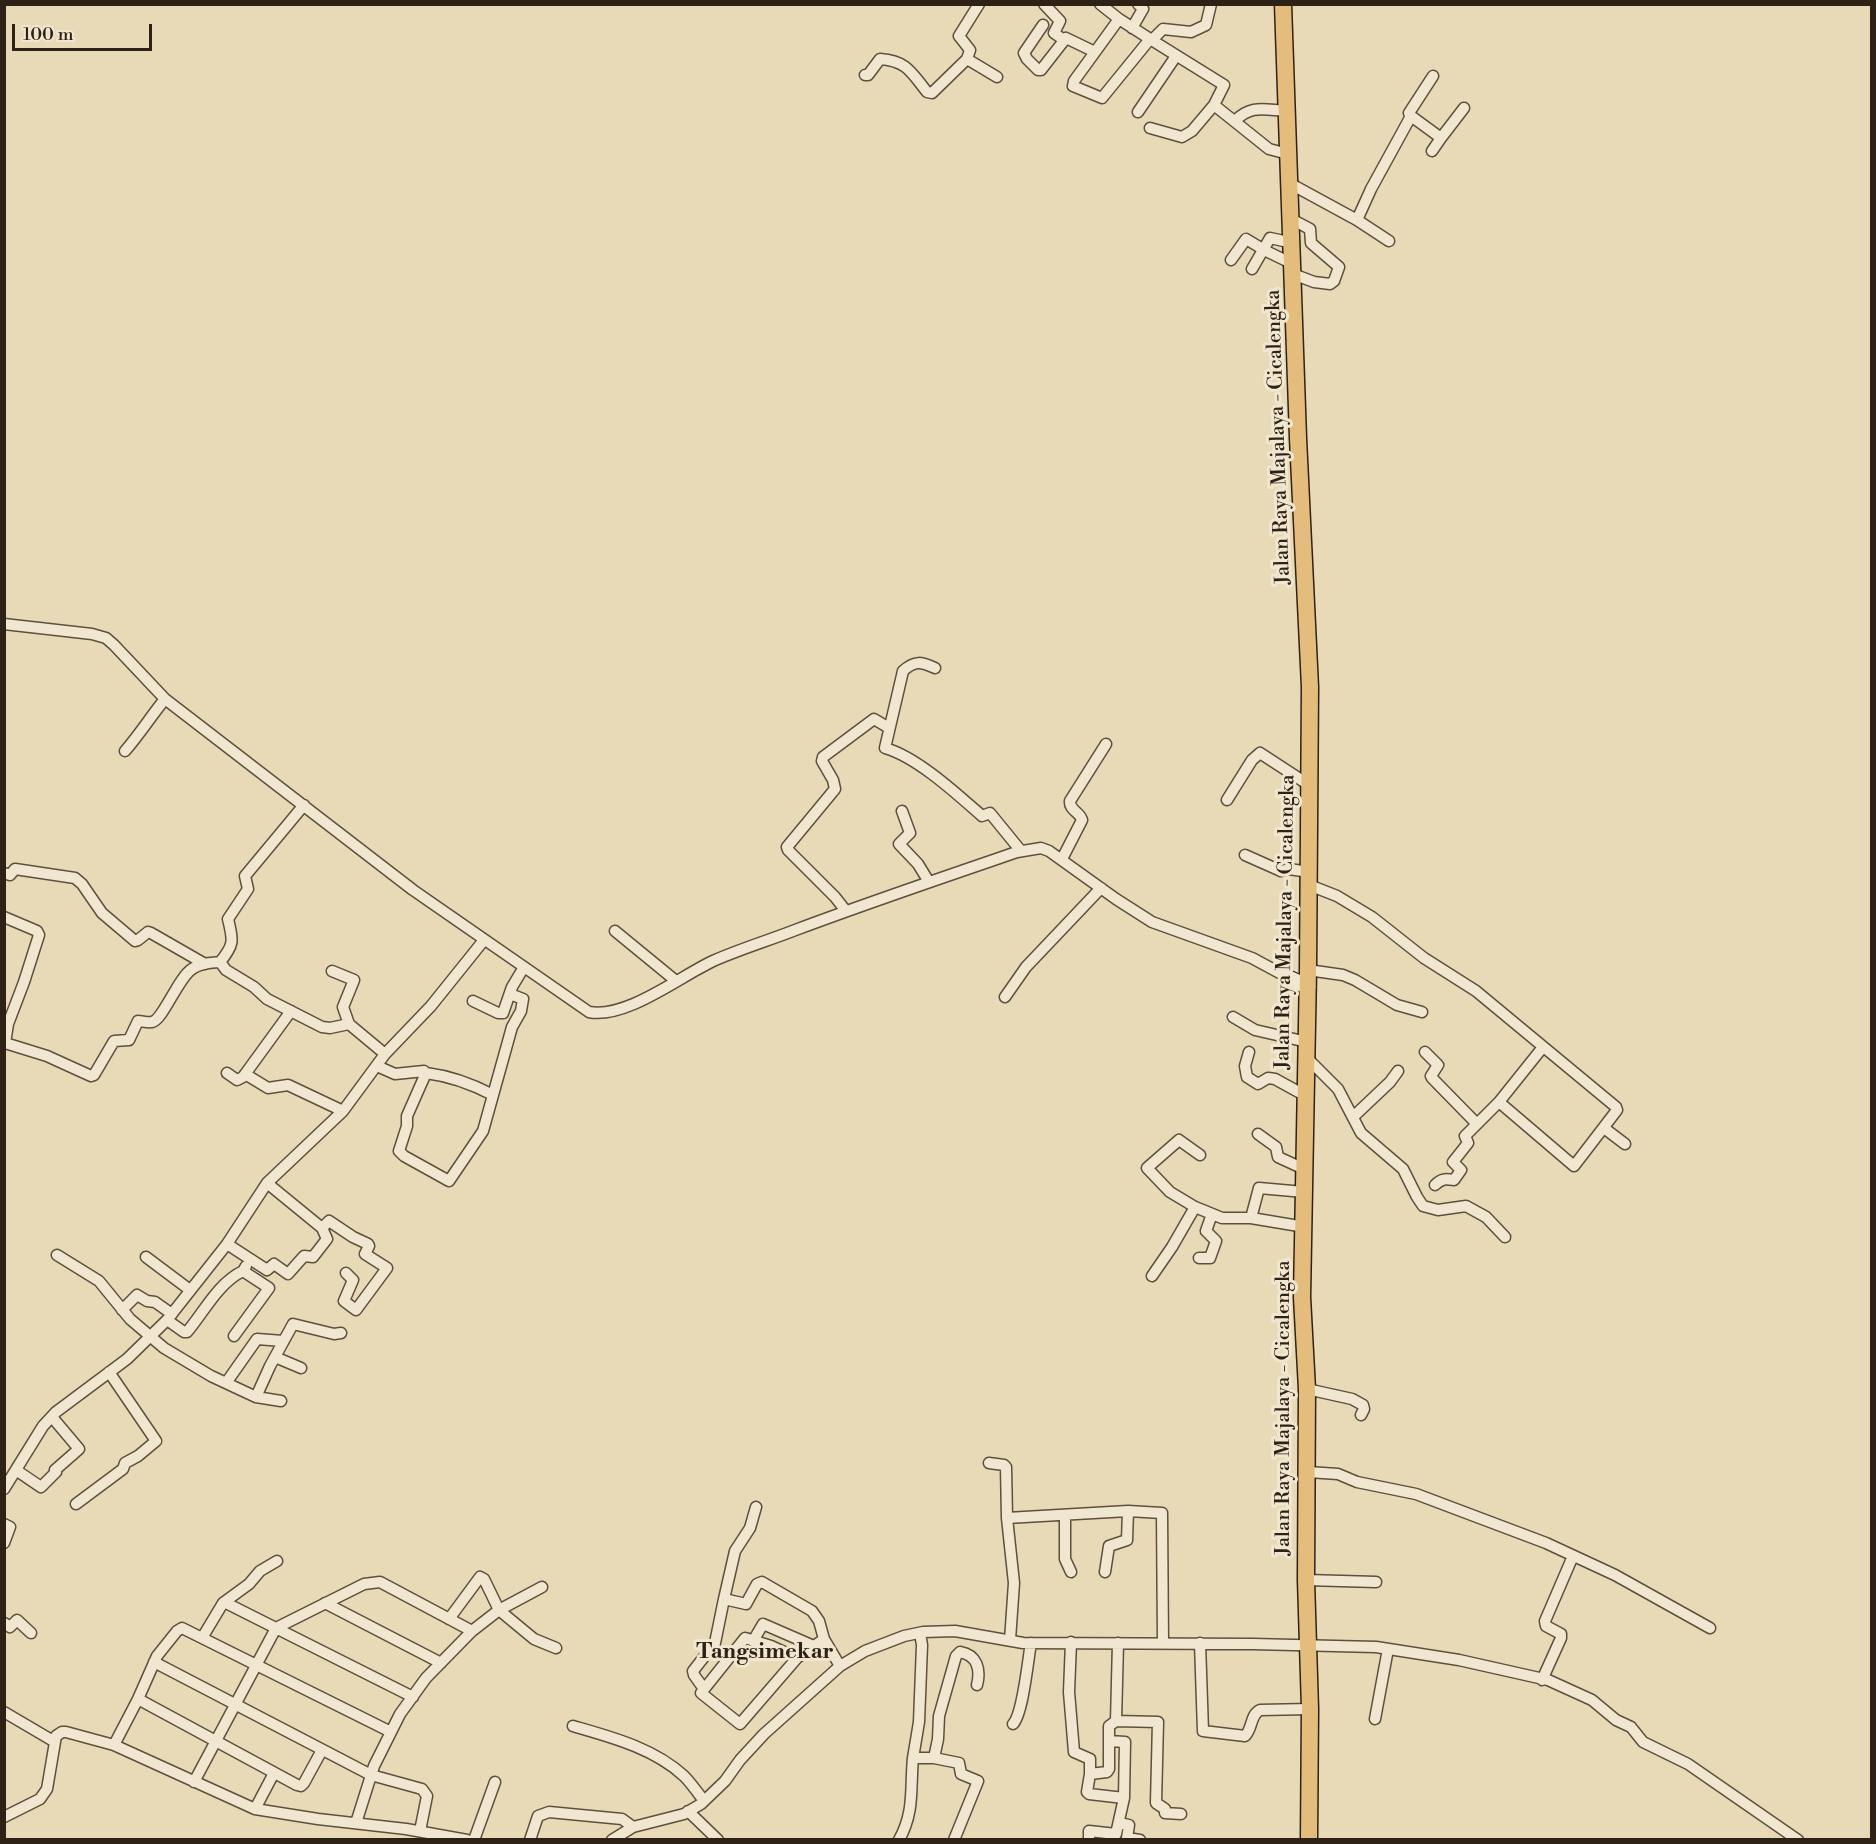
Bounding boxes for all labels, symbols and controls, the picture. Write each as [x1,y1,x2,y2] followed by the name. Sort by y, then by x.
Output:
[15,12,154,50] scale bar
[23,23,74,46] text: 100 m
[1262,289,1296,585] street label: Jalan Raya Majalaya - Cicalengka
[1271,774,1301,1070] street label: Jalan Raya Majalaya - Cicalengka
[1272,1260,1296,1556] street label: Jalan Raya Majalaya - Cicalengka
[696,1640,834,1666] district label: Tangsimekar

